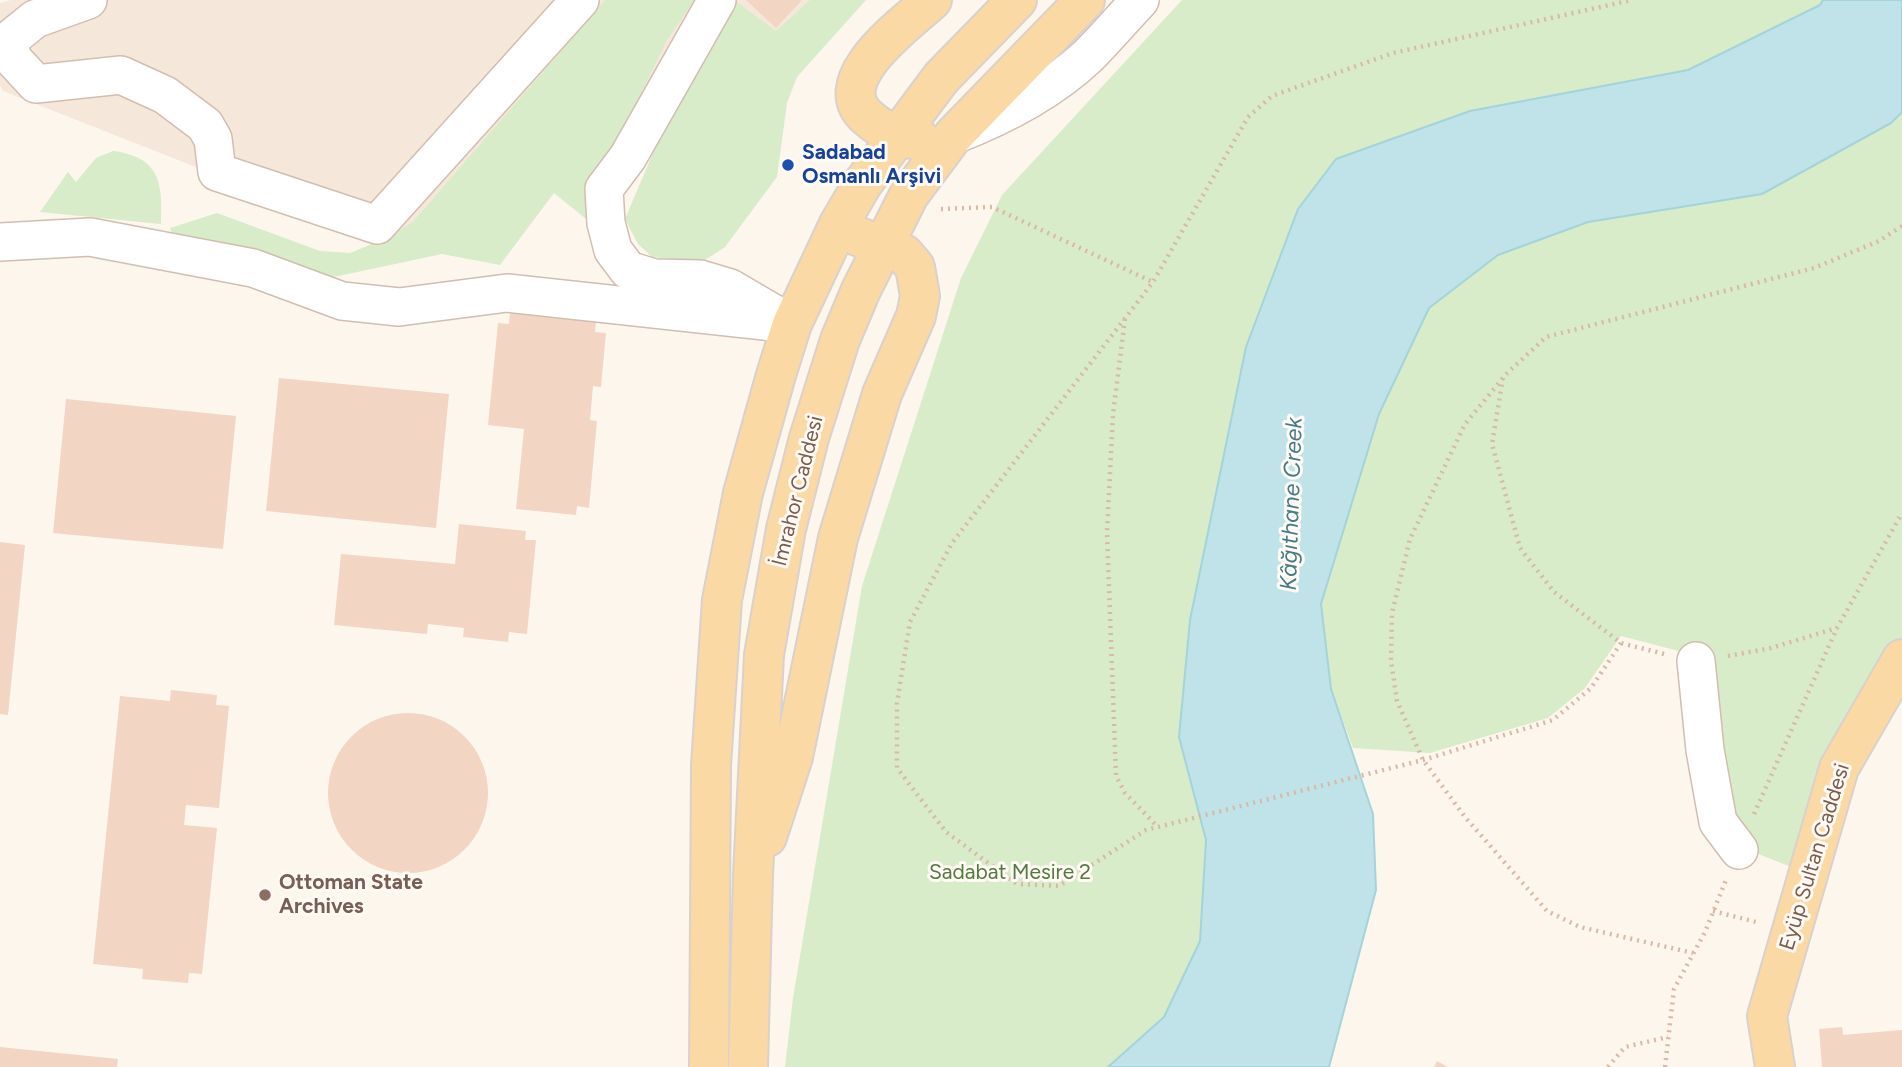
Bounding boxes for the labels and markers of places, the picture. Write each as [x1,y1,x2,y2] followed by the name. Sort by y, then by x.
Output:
[802,140,941,190] place label: Sadabad Osmanlı Arşivi
[780,157,796,173] marker: Sadabad Osmanlı Arşivi
[279,870,423,920] place label: Ottoman State Archives
[257,887,273,903] marker: Ottoman State Archives

